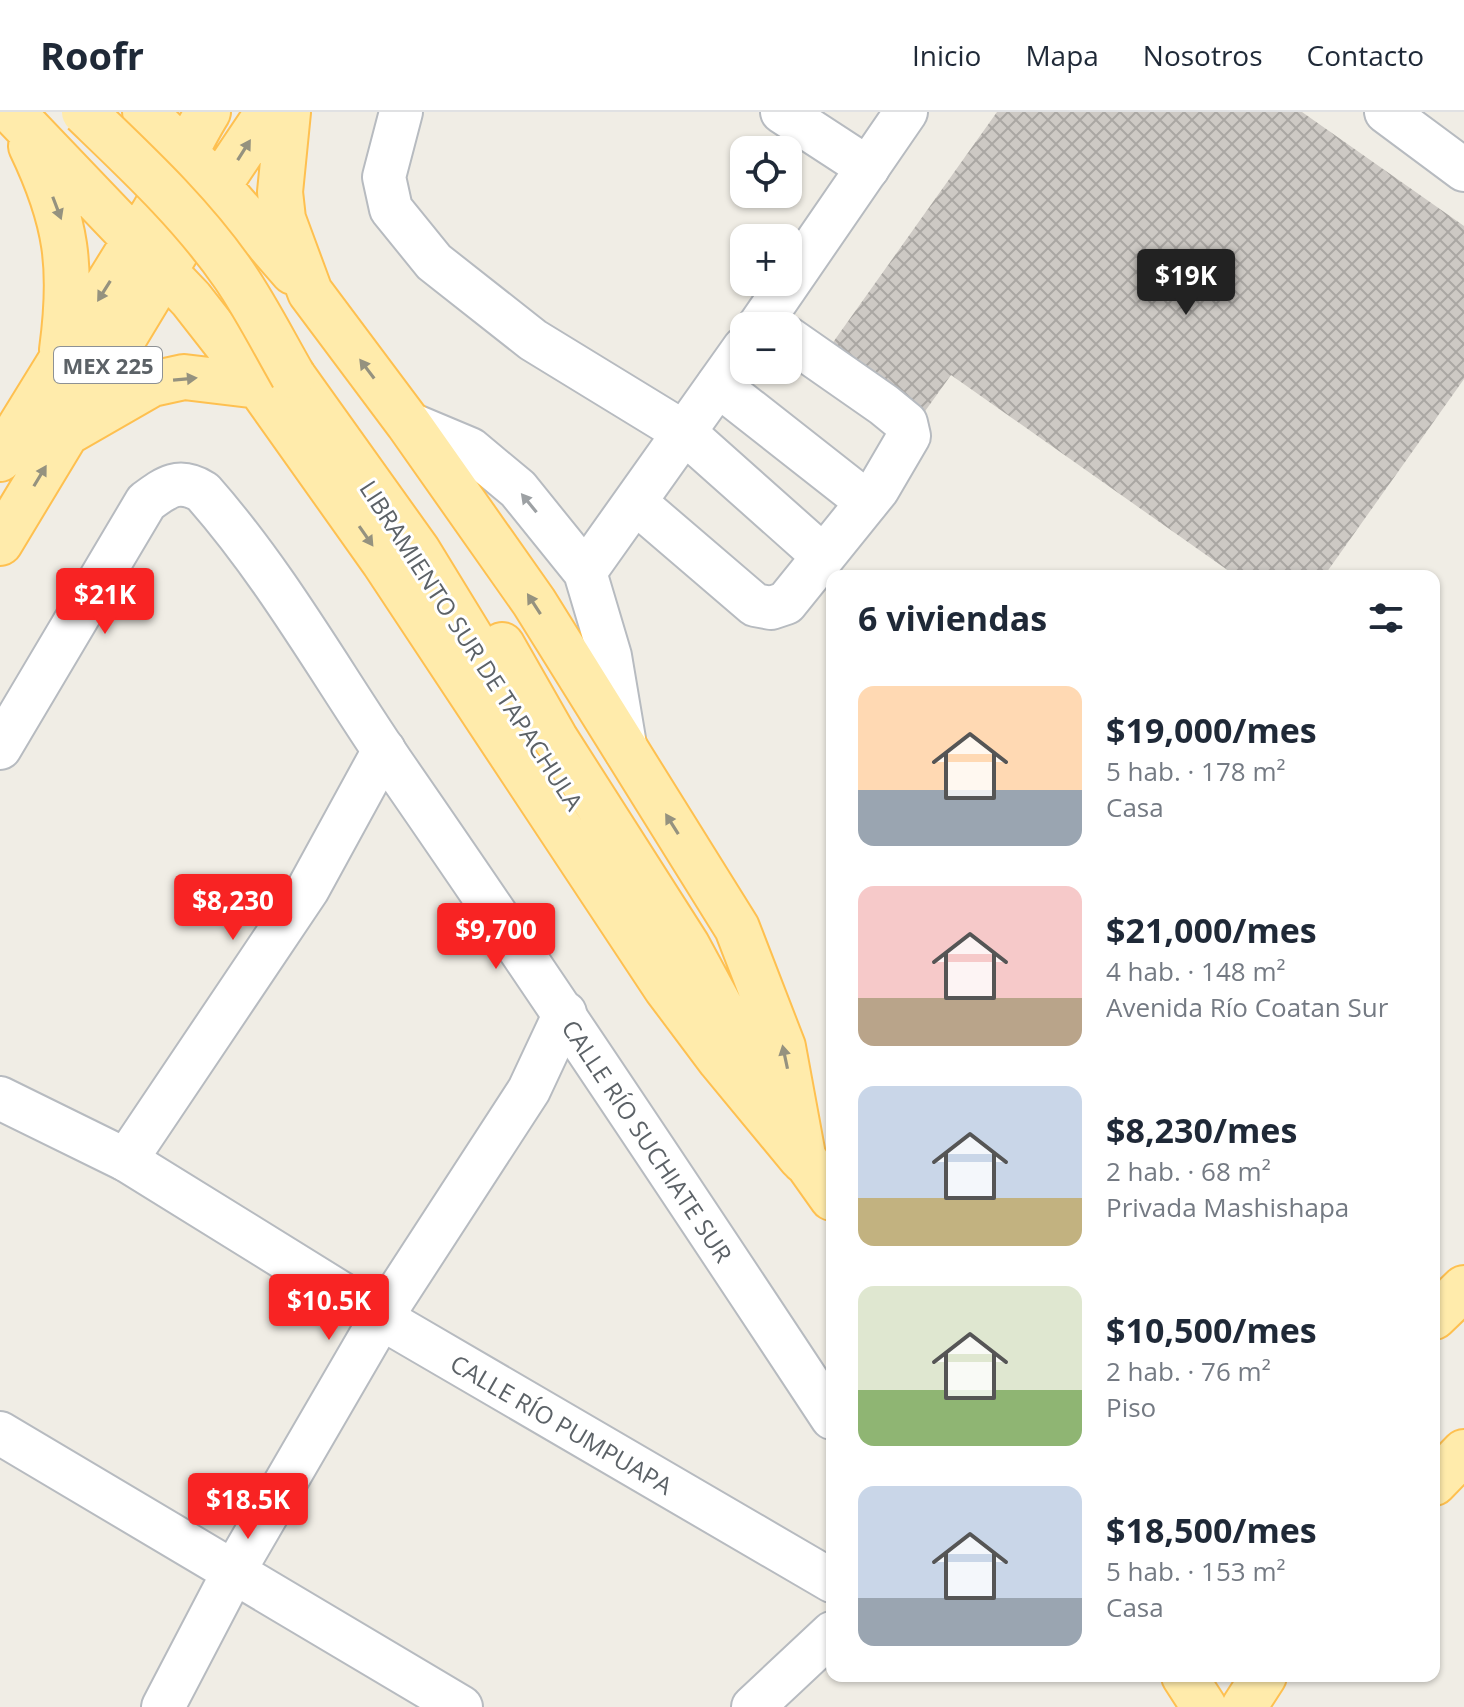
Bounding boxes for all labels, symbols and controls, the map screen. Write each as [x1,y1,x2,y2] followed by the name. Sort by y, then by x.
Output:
[40,29,144,81] text: Roofr
[912,36,981,74] text: Inicio
[1025,36,1099,74] text: Mapa
[1143,36,1263,74] text: Nosotros
[1307,36,1424,74] text: Contacto
[730,136,802,384] map controls
[730,136,802,208] button: locate
[237,139,251,161] one-way arrow
[51,196,64,220] one-way arrow
[730,224,802,296] button: +
[1139,249,1233,317] pin: $19K
[1155,257,1217,293] text: $19K
[97,280,112,301] one-way arrow
[730,312,802,384] button: −
[54,347,162,383] road number: MEX 225
[360,359,376,379] one-way arrow
[173,372,198,385] one-way arrow
[33,465,47,487] one-way arrow
[353,474,592,817] street label: LIBRAMIENTO SUR DE TAPACHULA
[521,493,538,513] one-way arrow
[358,526,373,547] one-way arrow
[58,568,152,636] pin: $21K
[74,576,136,612] text: $21K
[527,593,542,614] one-way arrow
[858,595,1047,641] text: 6 viviendas
[1364,596,1408,640] icon: filters
[1106,707,1317,753] text: $19,000/mes
[922,718,1018,814] icon: home
[1106,753,1286,789] text: 5 hab. · 178 m²
[1106,789,1164,825] text: Casa
[665,813,679,835] one-way arrow
[168,874,298,942] pin: $8,230
[192,882,274,918] text: $8,230
[431,903,561,971] pin: $9,700
[1106,907,1317,953] text: $21,000/mes
[455,911,537,947] text: $9,700
[922,918,1018,1014] icon: home
[1106,953,1286,989] text: 4 hab. · 148 m²
[1106,989,1388,1025] text: Avenida Río Coatan Sur
[555,1013,741,1268] street label: CALLE RÍO SUCHIATE SUR
[778,1044,791,1069] one-way arrow
[1106,1107,1297,1153] text: $8,230/mes
[922,1118,1018,1214] icon: home
[1106,1153,1271,1189] text: 2 hab. · 68 m²
[1106,1189,1349,1225] text: Privada Mashishapa
[264,1274,394,1342] pin: $10.5K
[287,1282,371,1318] text: $10.5K
[1106,1307,1317,1353] text: $10,500/mes
[922,1318,1018,1414] icon: home
[445,1346,680,1502] street label: CALLE RÍO PUMPUAPA
[1106,1353,1271,1389] text: 2 hab. · 76 m²
[1106,1389,1156,1425] text: Piso
[183,1473,313,1541] pin: $18.5K
[206,1481,290,1517] text: $18.5K
[1106,1507,1317,1553] text: $18,500/mes
[922,1518,1018,1614] icon: home
[1106,1553,1286,1589] text: 5 hab. · 153 m²
[1106,1589,1164,1625] text: Casa

